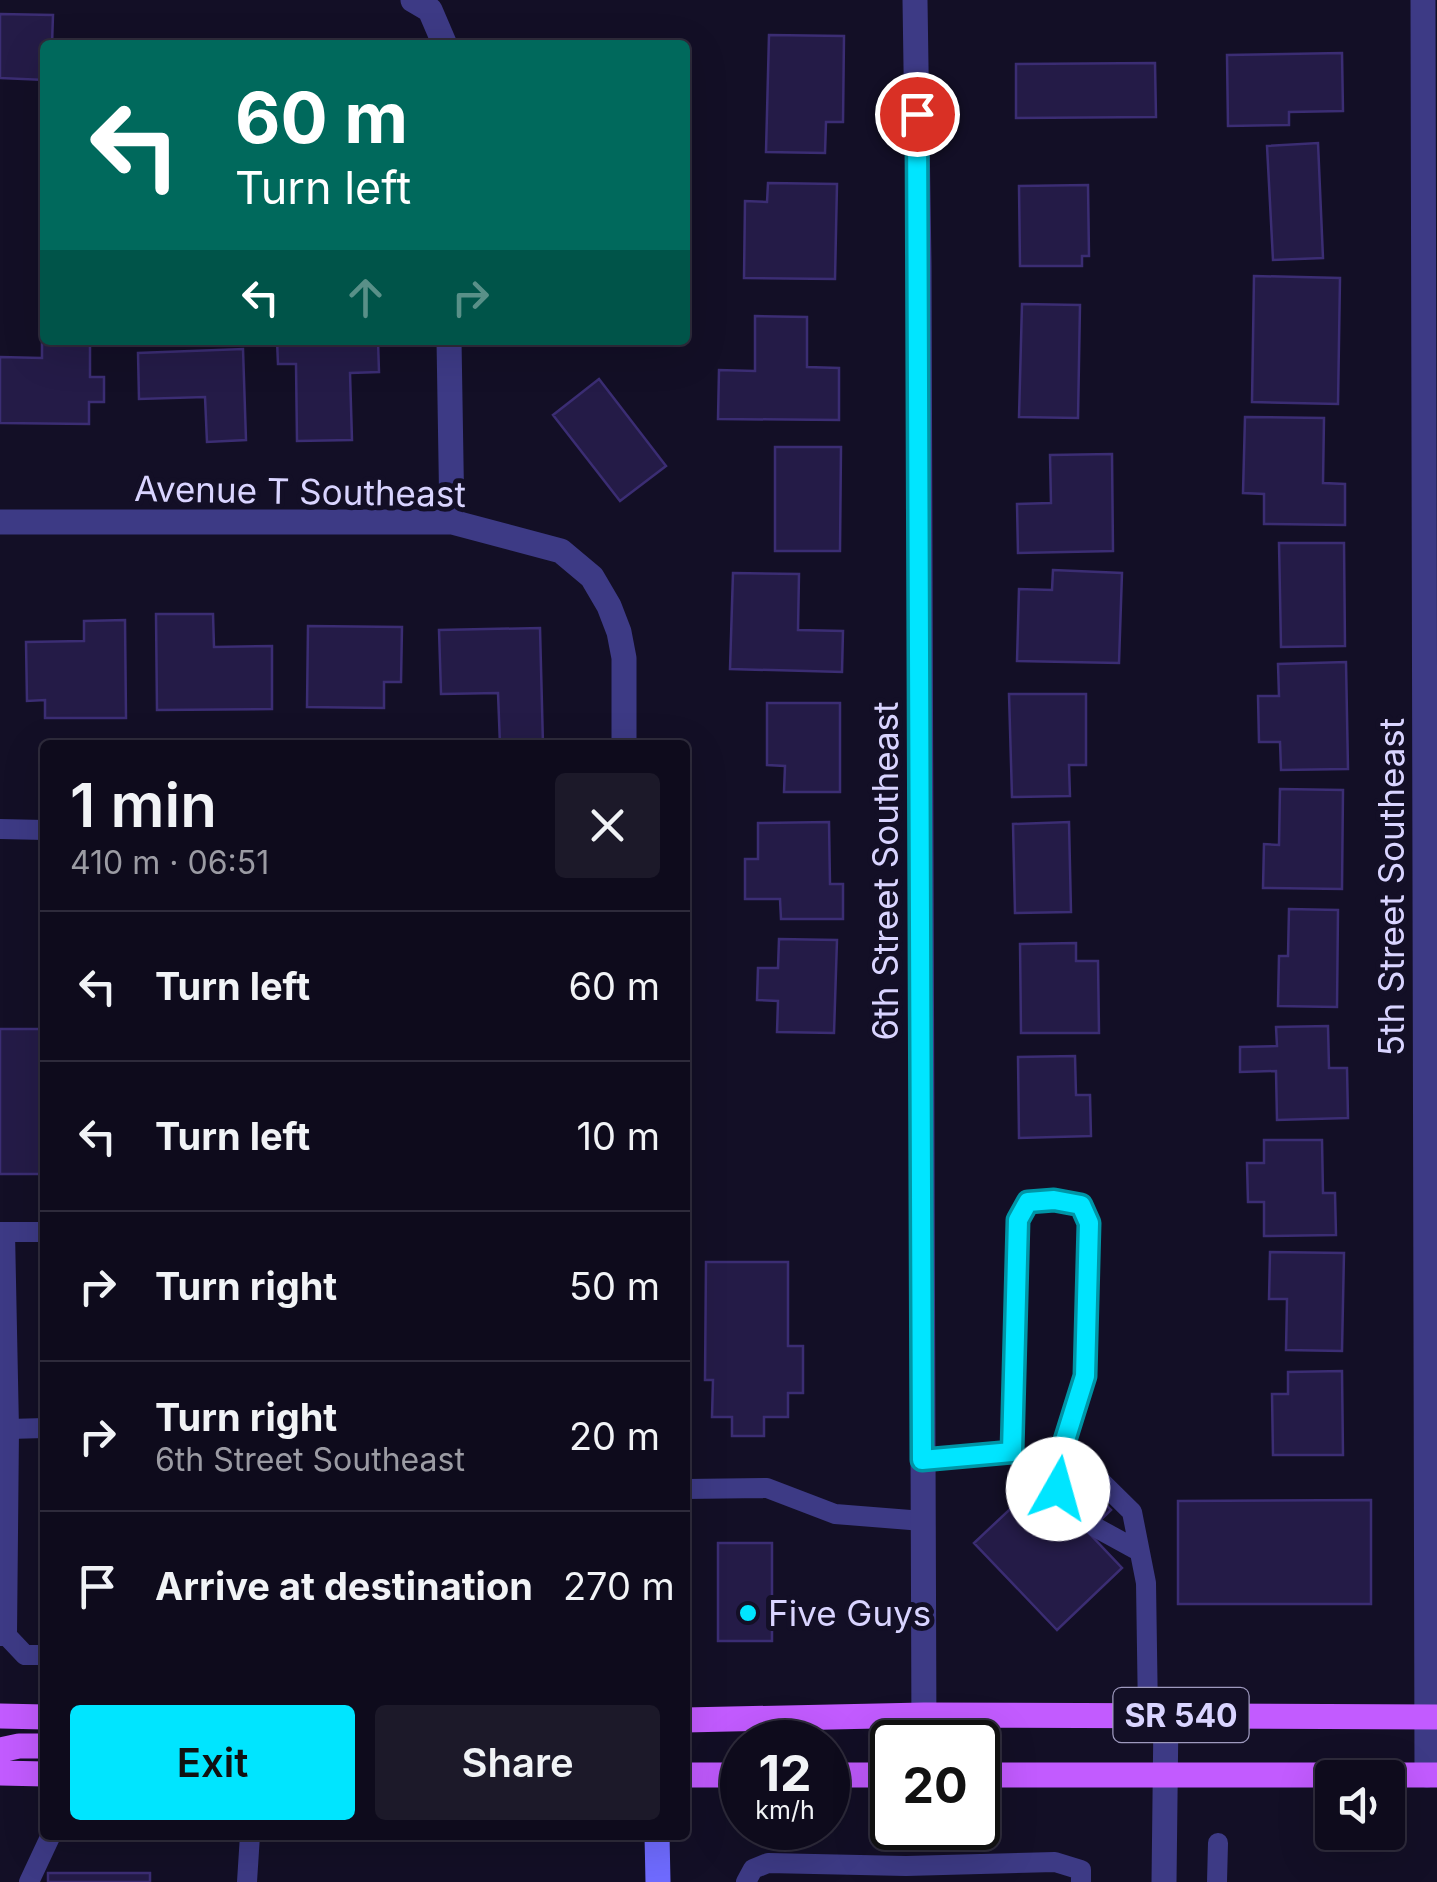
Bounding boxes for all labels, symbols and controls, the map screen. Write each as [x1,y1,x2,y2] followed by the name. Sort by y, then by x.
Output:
[875,72,960,157] pin
[235,75,408,160] text: 60 m
[70,80,200,210] icon: left
[890,87,945,142] icon: arrive
[235,160,411,215] text: Turn left
[233,270,288,325] icon: left
[338,270,393,325] icon: ahead
[443,270,498,325] icon: right
[134,467,466,515] street label: Avenue T Southeast
[864,702,906,1040] street label: 6th Street Southeast
[1370,718,1412,1056] street label: 5th Street Southeast
[70,769,217,841] text: 1 min
[555,773,660,878] button: close
[70,843,269,882] text: 410 m · 06:51
[70,959,125,1014] icon: left
[155,963,310,1009] text: Turn left
[568,963,660,1009] text: 60 m
[70,1109,125,1164] icon: left
[155,1113,310,1159] text: Turn left
[577,1113,660,1159] text: 10 m
[70,1259,125,1314] icon: right
[155,1263,337,1309] text: Turn right
[569,1263,660,1309] text: 50 m
[155,1394,337,1440] text: Turn right
[70,1409,125,1464] icon: right
[569,1413,660,1459] text: 20 m
[1006,1437,1110,1541] position arrow
[155,1440,465,1479] text: 6th Street Southeast
[70,1559,125,1614] icon: arrive
[155,1563,533,1609] text: Arrive at destination
[563,1563,675,1609] text: 270 m
[768,1592,931,1634] place label: Five Guys
[737,1602,759,1624] marker: Five Guys
[1114,1688,1248,1742] road number: SR 540
[70,1705,355,1820] button: Exit
[375,1705,660,1820] button: Share
[870,1720,1000,1850] speed limit sign: 20
[758,1743,812,1803] text: 12
[1315,1760,1405,1850] map controls
[1315,1760,1405,1850] button: sound
[755,1795,815,1825] text: km/h

